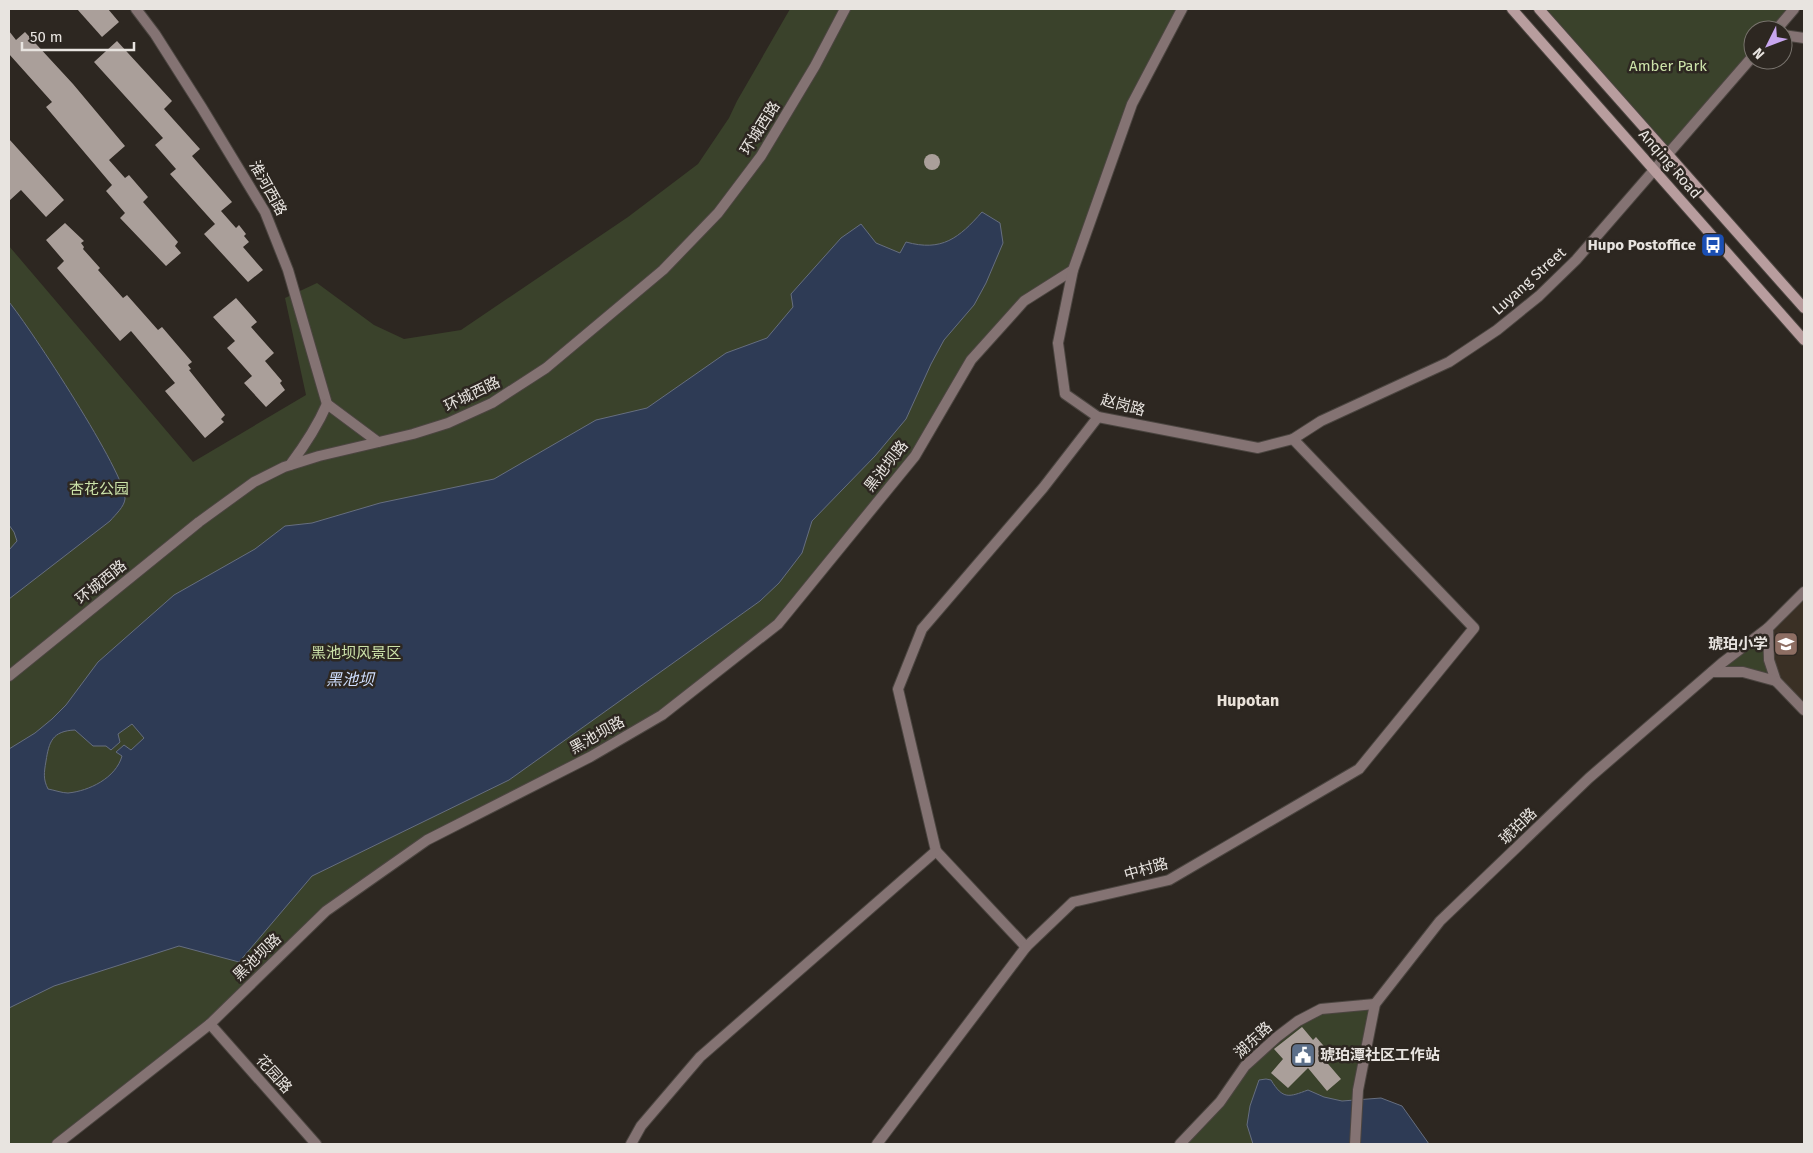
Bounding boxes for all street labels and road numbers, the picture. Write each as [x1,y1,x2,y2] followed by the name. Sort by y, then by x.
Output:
[736,98,784,158] street label: 环城西路
[1635,126,1705,202] street label: Anqing Road
[246,157,290,219] street label: 淮河西路
[1489,243,1570,319] street label: Luyang Street
[441,373,503,415] street label: 环城西路
[1099,390,1147,420] street label: 赵岗路
[860,437,912,495] street label: 黑池坝路
[72,556,130,608] street label: 环城西路
[566,713,628,757] street label: 黑池坝路
[1496,804,1540,848] street label: 琥珀路
[1122,854,1170,884] street label: 中村路
[229,930,285,984] street label: 黑池坝路
[1230,1018,1276,1062] street label: 湖东路
[252,1051,296,1097] street label: 花园路

